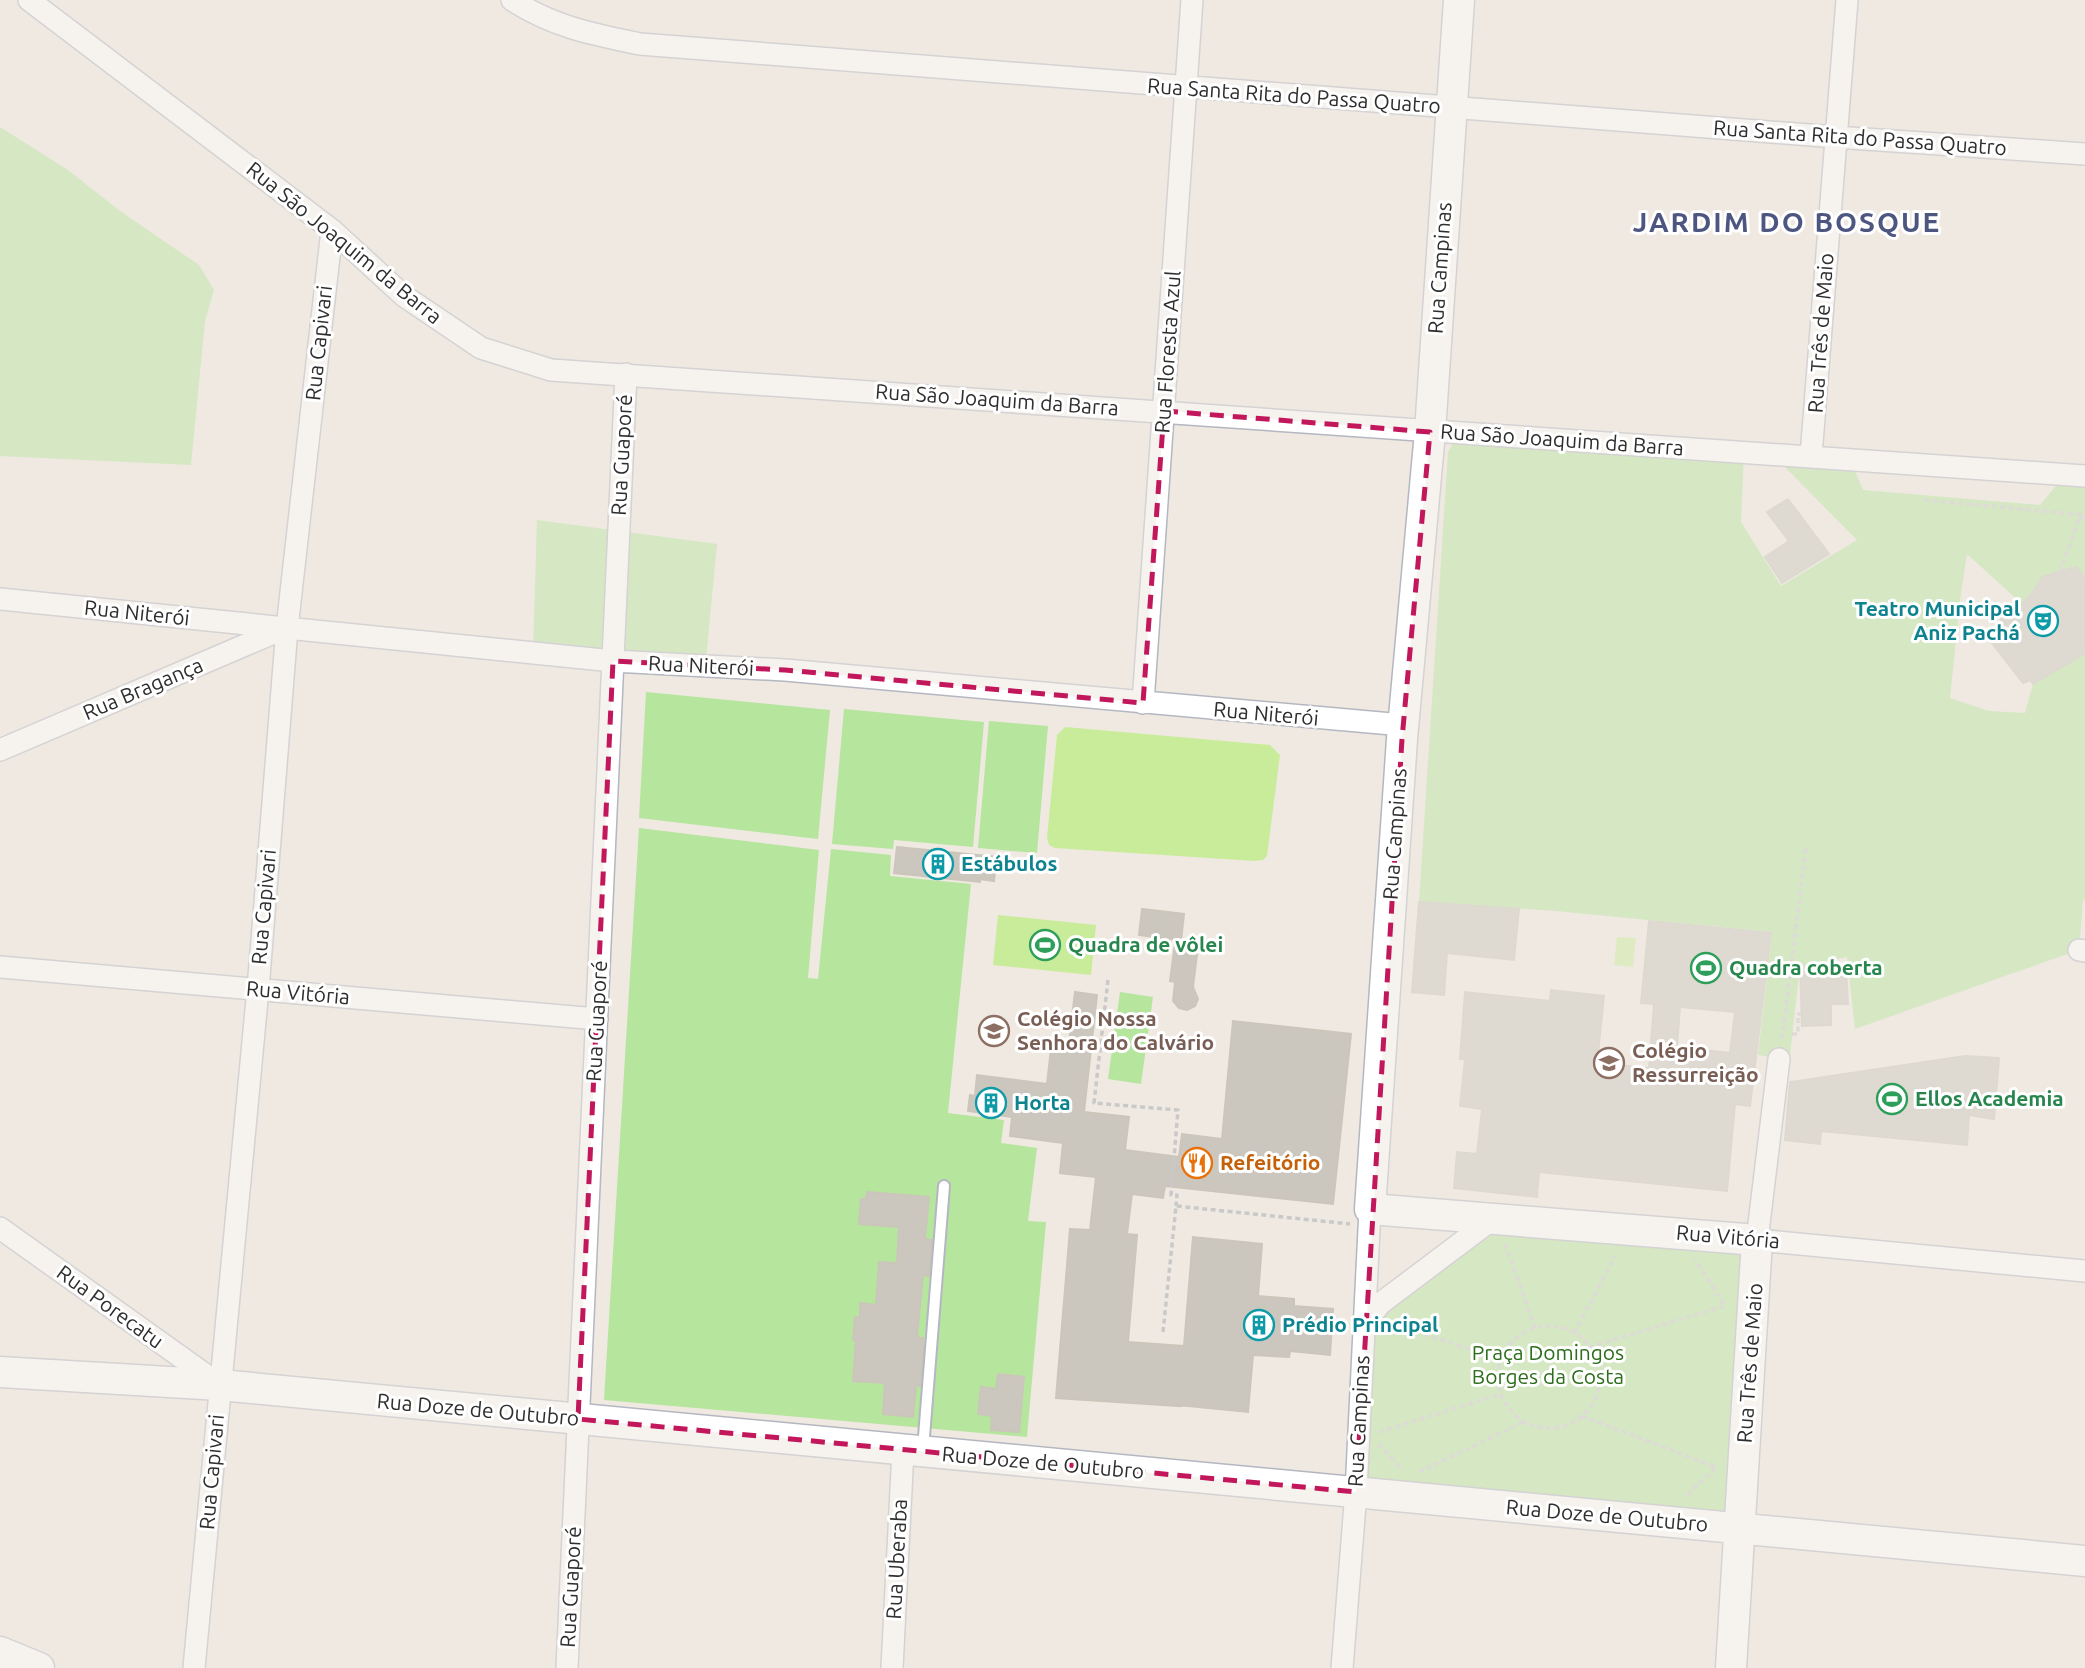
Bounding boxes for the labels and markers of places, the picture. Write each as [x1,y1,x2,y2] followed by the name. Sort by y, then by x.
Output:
[1855,596,2020,644] place label: Teatro Municipal Aniz Pachá
[2026,604,2060,638] theatre icon: Teatro Municipal Aniz Pachá
[921,847,955,881] building icon: Estábulos
[961,851,1057,875] place label: Estábulos
[1028,928,1062,962] sports icon: Quadra de vôlei
[1068,932,1223,956] place label: Quadra de vôlei
[1689,951,1723,985] sports icon: Quadra coberta
[1729,955,1883,979] place label: Quadra coberta
[1017,1006,1214,1054] place label: Colégio Nossa Senhora do Calvário
[977,1014,1011,1048] school or university icon: Colégio Nossa Senhora do Calvário
[1632,1038,1759,1086] place label: Colégio Ressurreição
[1592,1046,1626,1080] school or university icon: Colégio Ressurreição
[1875,1082,1909,1116] sports icon: Ellos Academia
[974,1086,1008,1120] building icon: Horta
[1915,1086,2064,1110] place label: Ellos Academia
[1014,1090,1071,1114] place label: Horta
[1180,1146,1214,1180] restaurant icon: Refeitório
[1220,1150,1320,1174] place label: Refeitório
[1242,1308,1276,1342] building icon: Prédio Principal
[1282,1312,1438,1336] place label: Prédio Principal

